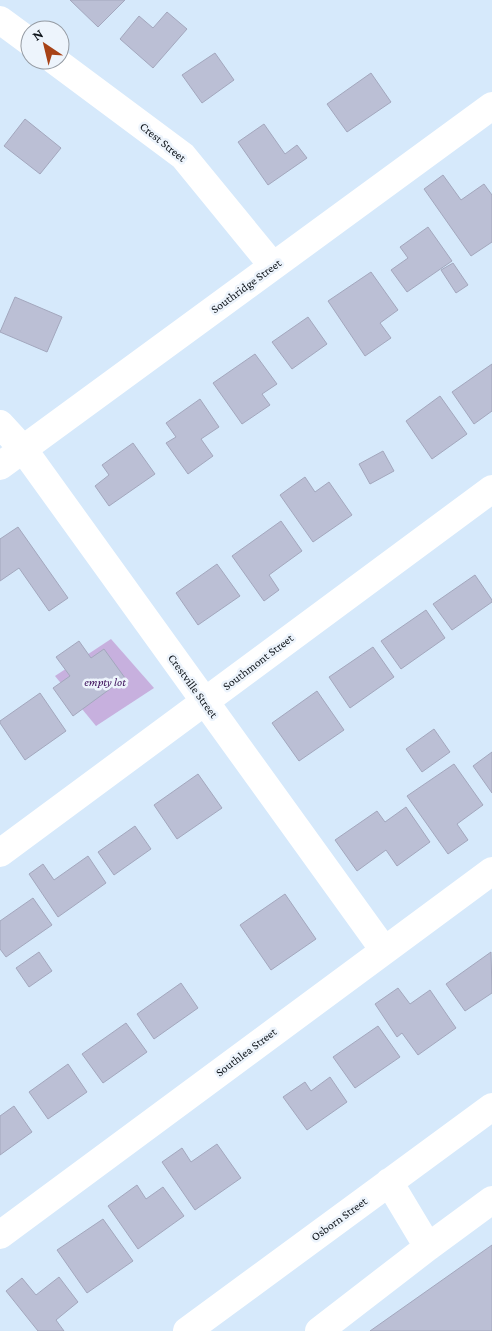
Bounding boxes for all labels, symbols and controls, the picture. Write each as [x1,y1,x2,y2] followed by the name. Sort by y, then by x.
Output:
[20,20,70,70] north arrow
[29,25,46,44] text: N
[137,119,190,166] street label: Crest Street
[208,255,285,316] street label: Southridge Street
[220,630,297,693] street label: Southmont Street
[165,651,221,722] street label: Crestville Street
[84,675,126,689] park label: empty lot
[213,1024,280,1079] street label: Southlea Street
[308,1193,371,1244] street label: Osborn Street

